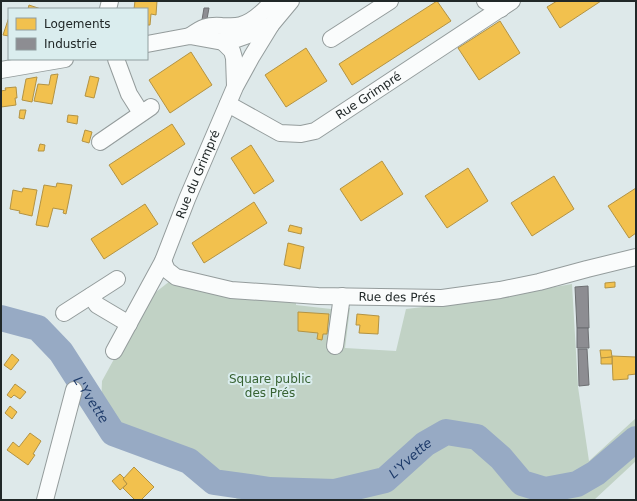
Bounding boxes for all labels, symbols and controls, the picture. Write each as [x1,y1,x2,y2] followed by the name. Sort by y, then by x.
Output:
[8,8,148,60] legend
[44,17,110,31] text: Logements
[44,37,97,51] text: Industrie
[333,69,404,122] street label: Rue Grimpré
[173,128,223,220] street label: Rue du Grimpré
[358,290,436,305] street label: Rue des Prés
[229,372,311,400] park label: Square public des Prés
[71,373,112,426] water label: L'Yvette
[385,434,434,481] water label: L'Yvette

